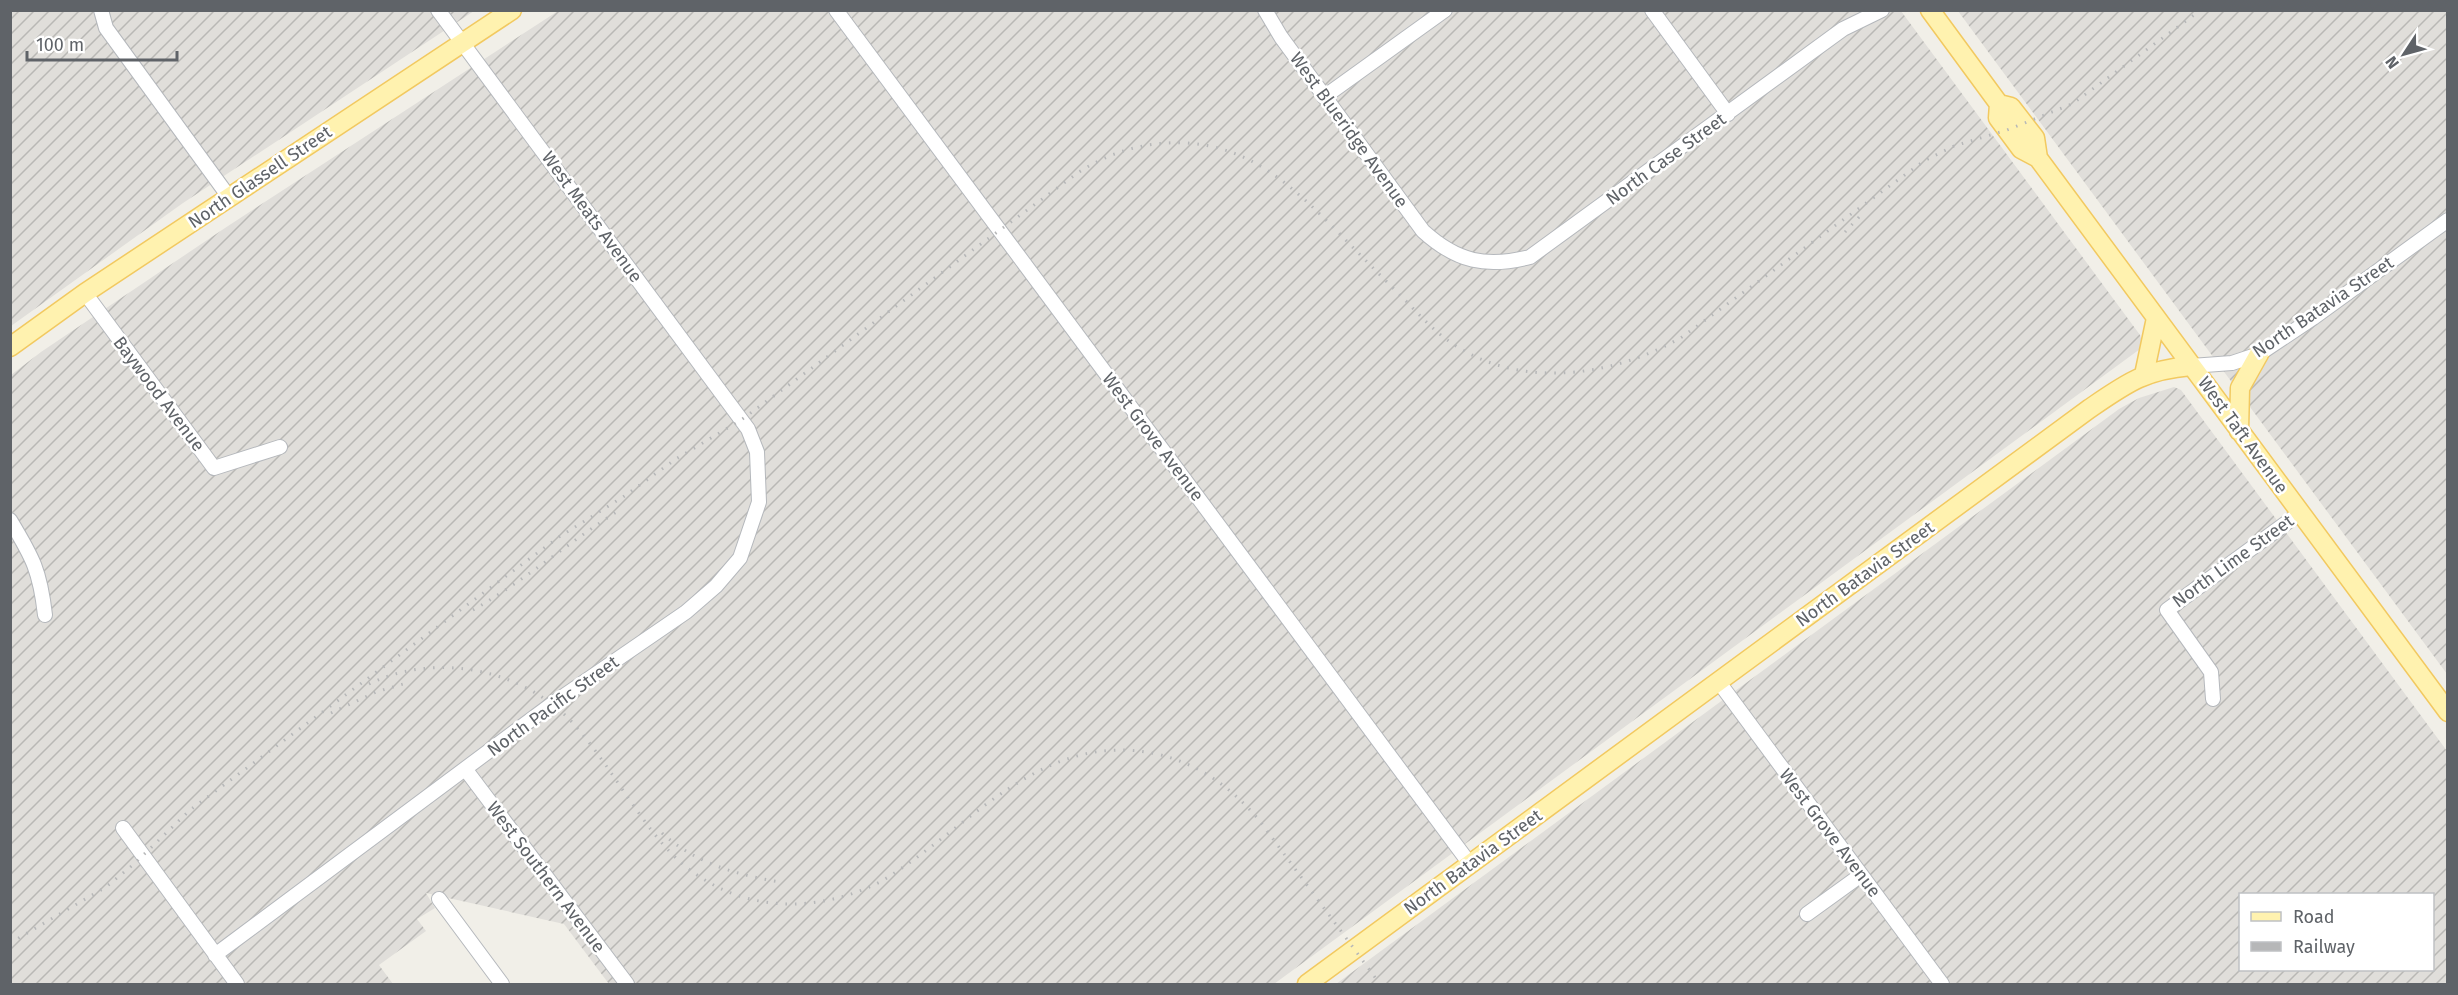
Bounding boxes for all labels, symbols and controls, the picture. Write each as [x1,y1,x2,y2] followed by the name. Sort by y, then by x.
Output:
[27,24,177,62] scale bar
[2374,24,2434,84] north arrow
[36,34,84,56] text: 100 m
[1285,48,1413,212] street label: West Blueridge Avenue
[2381,53,2403,72] text: N
[1602,108,1731,210] street label: North Case Street
[184,121,336,233] street label: North Glassell Street
[537,147,647,287] street label: West Meats Avenue
[2248,251,2398,362] street label: North Batavia Street
[109,332,209,456] street label: Baywood Avenue
[1097,368,1209,506] street label: West Grove Avenue
[2193,372,2293,498] street label: West Taft Avenue
[2168,509,2298,612] street label: North Lime Street
[1792,516,1939,632] street label: North Batavia Street
[483,651,623,761] street label: North Pacific Street
[1774,764,1886,902] street label: West Grove Avenue
[482,797,610,957] street label: West Southern Avenue
[1400,804,1547,920] street label: North Batavia Street
[2239,893,2434,971] legend
[2293,906,2335,928] text: Road
[2293,936,2355,958] text: Railway

